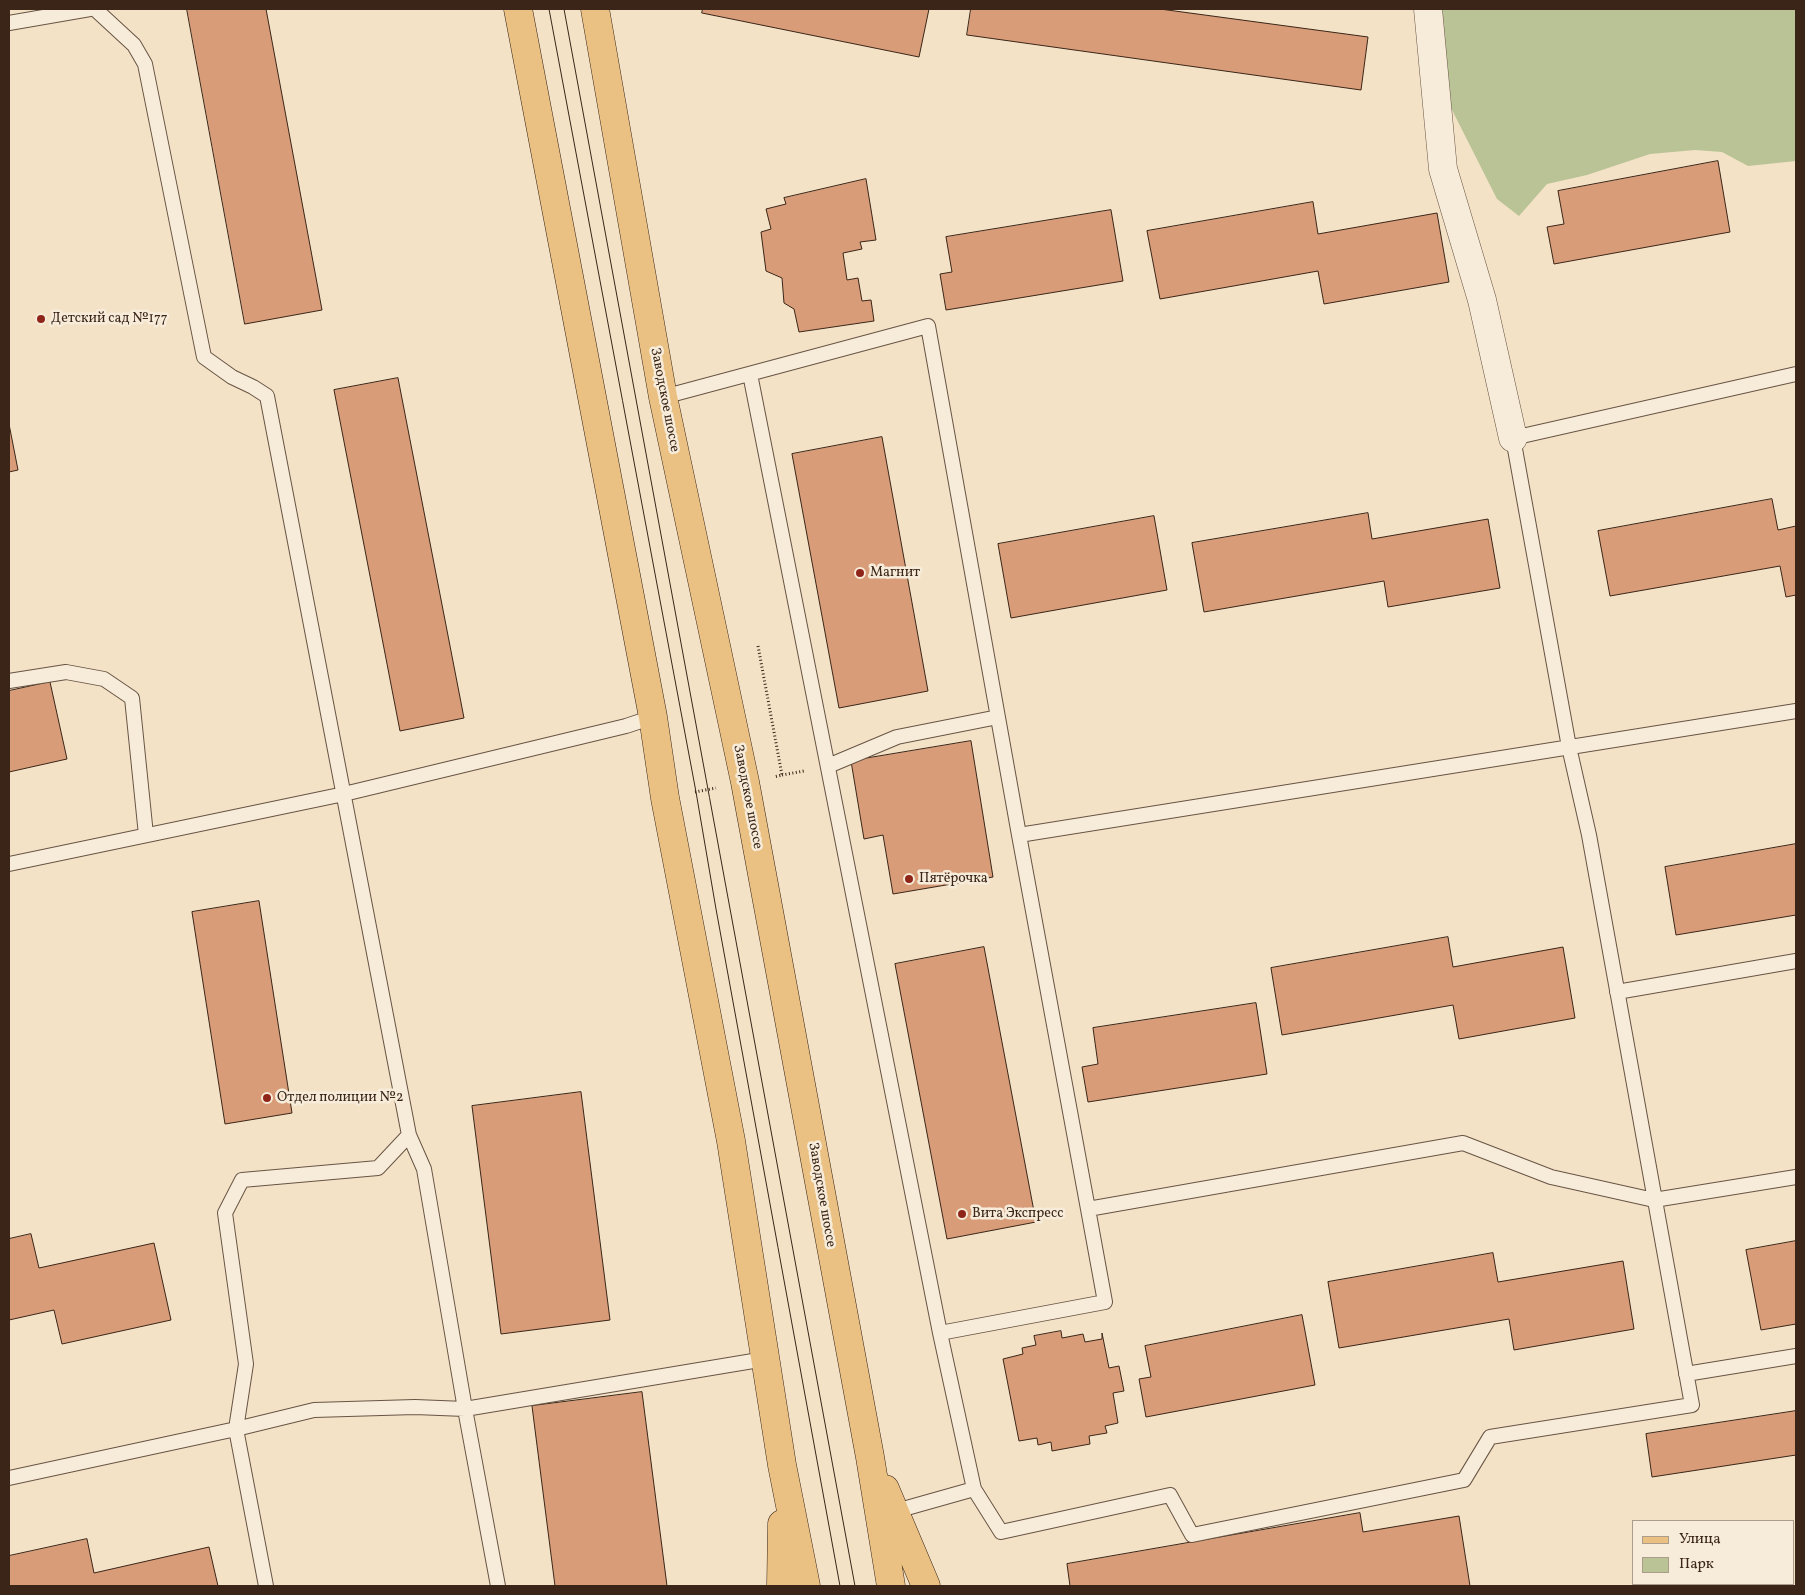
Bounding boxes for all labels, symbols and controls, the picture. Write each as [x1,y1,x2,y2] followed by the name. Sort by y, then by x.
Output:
[51,311,168,327] place label: Детский сад №177
[35,313,47,325] marker: Детский сад №177
[646,346,682,454] street label: Заводское шоссе
[870,565,920,581] place label: Магнит
[854,567,866,579] marker: Магнит
[729,743,765,851] street label: Заводское шоссе
[919,871,988,887] place label: Пятёрочка
[903,873,915,885] marker: Пятёрочка
[277,1090,403,1106] place label: Отдел полиции №2
[261,1092,273,1104] marker: Отдел полиции №2
[804,1141,838,1249] street label: Заводское шоссе
[972,1206,1063,1222] place label: Вита Экспресс
[956,1208,968,1220] marker: Вита Экспресс
[1632,1520,1795,1585] legend
[1679,1529,1721,1550] text: Улица
[1679,1554,1714,1575] text: Парк

